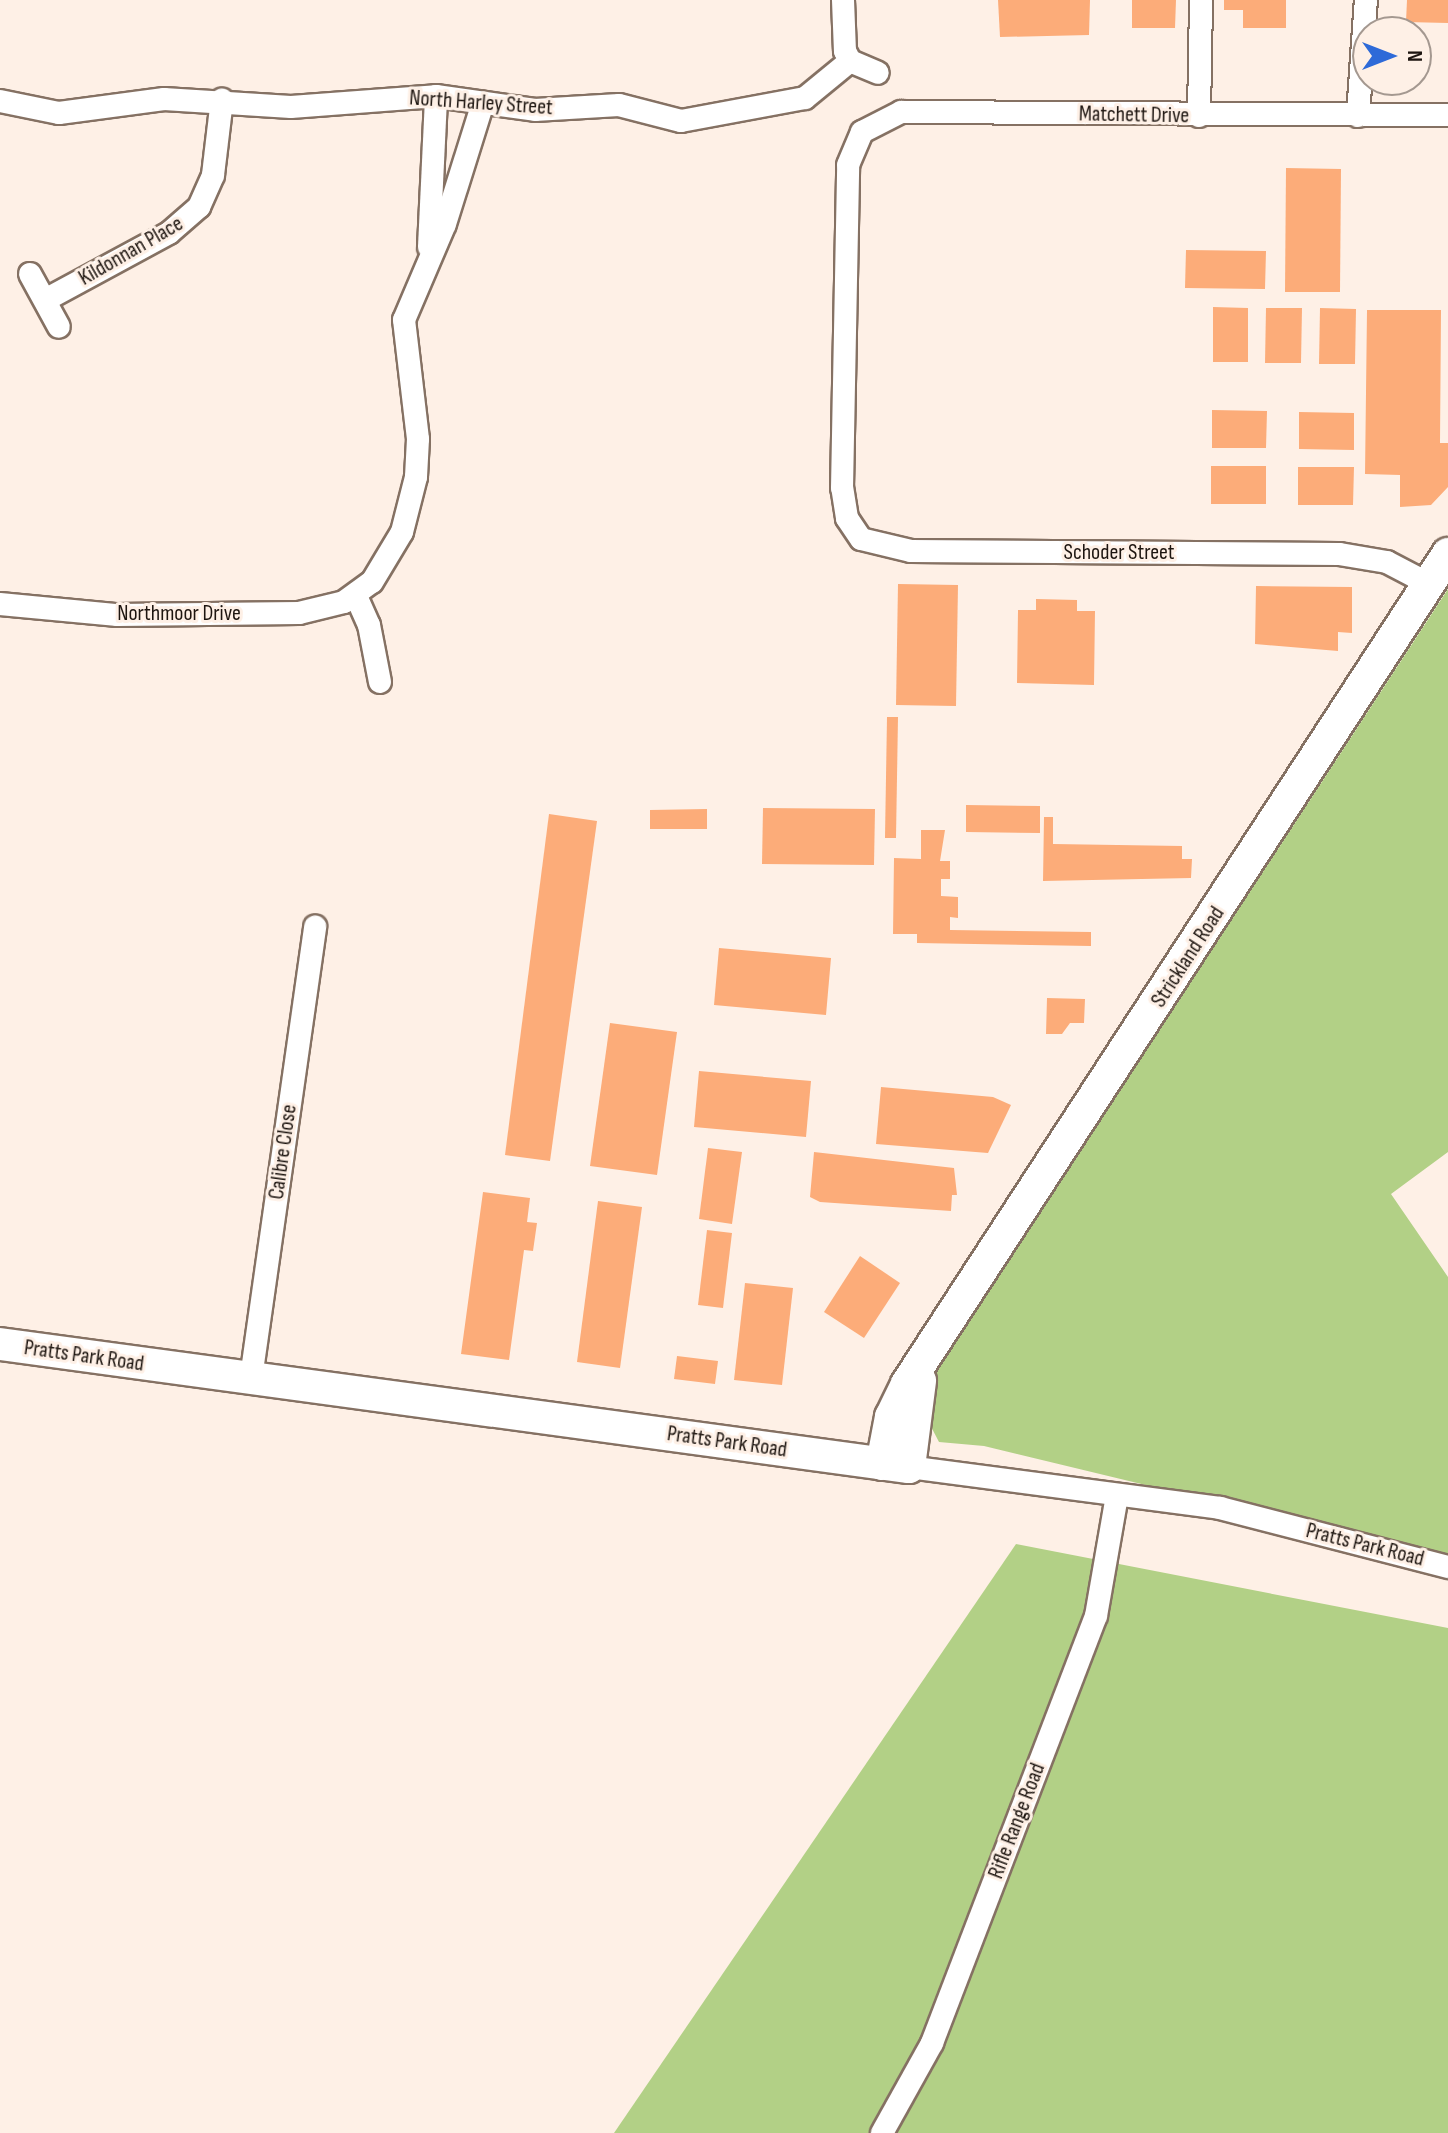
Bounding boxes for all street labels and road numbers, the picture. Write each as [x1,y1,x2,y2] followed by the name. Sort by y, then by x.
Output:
[408,85,554,121] street label: North Harley Street
[1079,101,1189,129] street label: Matchett Drive
[74,211,188,291] street label: Kildonnan Place
[1063,540,1175,566] street label: Schoder Street
[117,601,241,627] street label: Northmoor Drive
[1146,902,1230,1012] street label: Strickland Road
[263,1103,303,1201] street label: Calibre Close
[22,1335,146,1377] street label: Pratts Park Road
[665,1421,789,1463] street label: Pratts Park Road
[1303,1518,1427,1572] street label: Pratts Park Road
[983,1759,1051,1883] street label: Rifle Range Road

